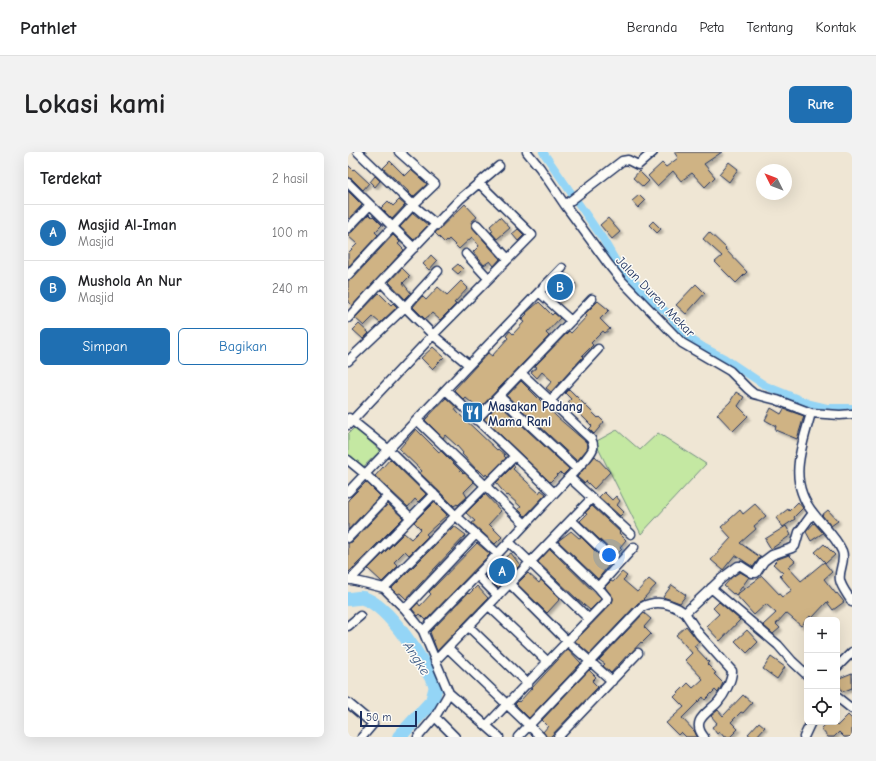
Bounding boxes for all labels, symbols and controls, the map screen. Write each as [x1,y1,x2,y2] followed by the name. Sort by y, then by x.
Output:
[20,17,76,39] text: Pathlet
[627,19,677,36] text: Beranda
[699,19,724,36] text: Peta
[746,19,793,36] text: Tentang
[815,19,856,36] text: Kontak
[789,86,852,123] button: Rute
[24,88,166,120] text: Lokasi kami
[756,164,792,200] north arrow
[40,169,102,188] text: Terdekat
[272,171,308,186] text: 2 hasil
[78,216,177,234] text: Masjid Al-Iman
[49,225,57,240] text: A
[272,225,308,240] text: 100 m
[78,234,114,249] text: Masjid
[613,253,699,341] street label: Jalan Duren Mekar
[78,272,182,290] text: Mushola An Nur
[547,272,573,302] pin: B
[49,281,57,296] text: B
[272,281,308,296] text: 240 m
[78,290,114,305] text: Masjid
[40,328,170,365] button: Simpan
[178,328,308,365] button: Bagikan
[488,399,583,429] place label: Masakan Padang Mama Rani
[460,400,486,426] restaurant icon: Masakan Padang Mama Rani
[599,545,619,565] your location
[489,556,515,586] pin: A
[804,617,840,725] map controls
[804,617,840,653] button: +
[399,637,434,678] water label: Angke
[804,653,840,689] button: −
[804,689,840,725] button: locate
[360,709,417,728] scale bar
[366,711,391,724] text: 50 m

